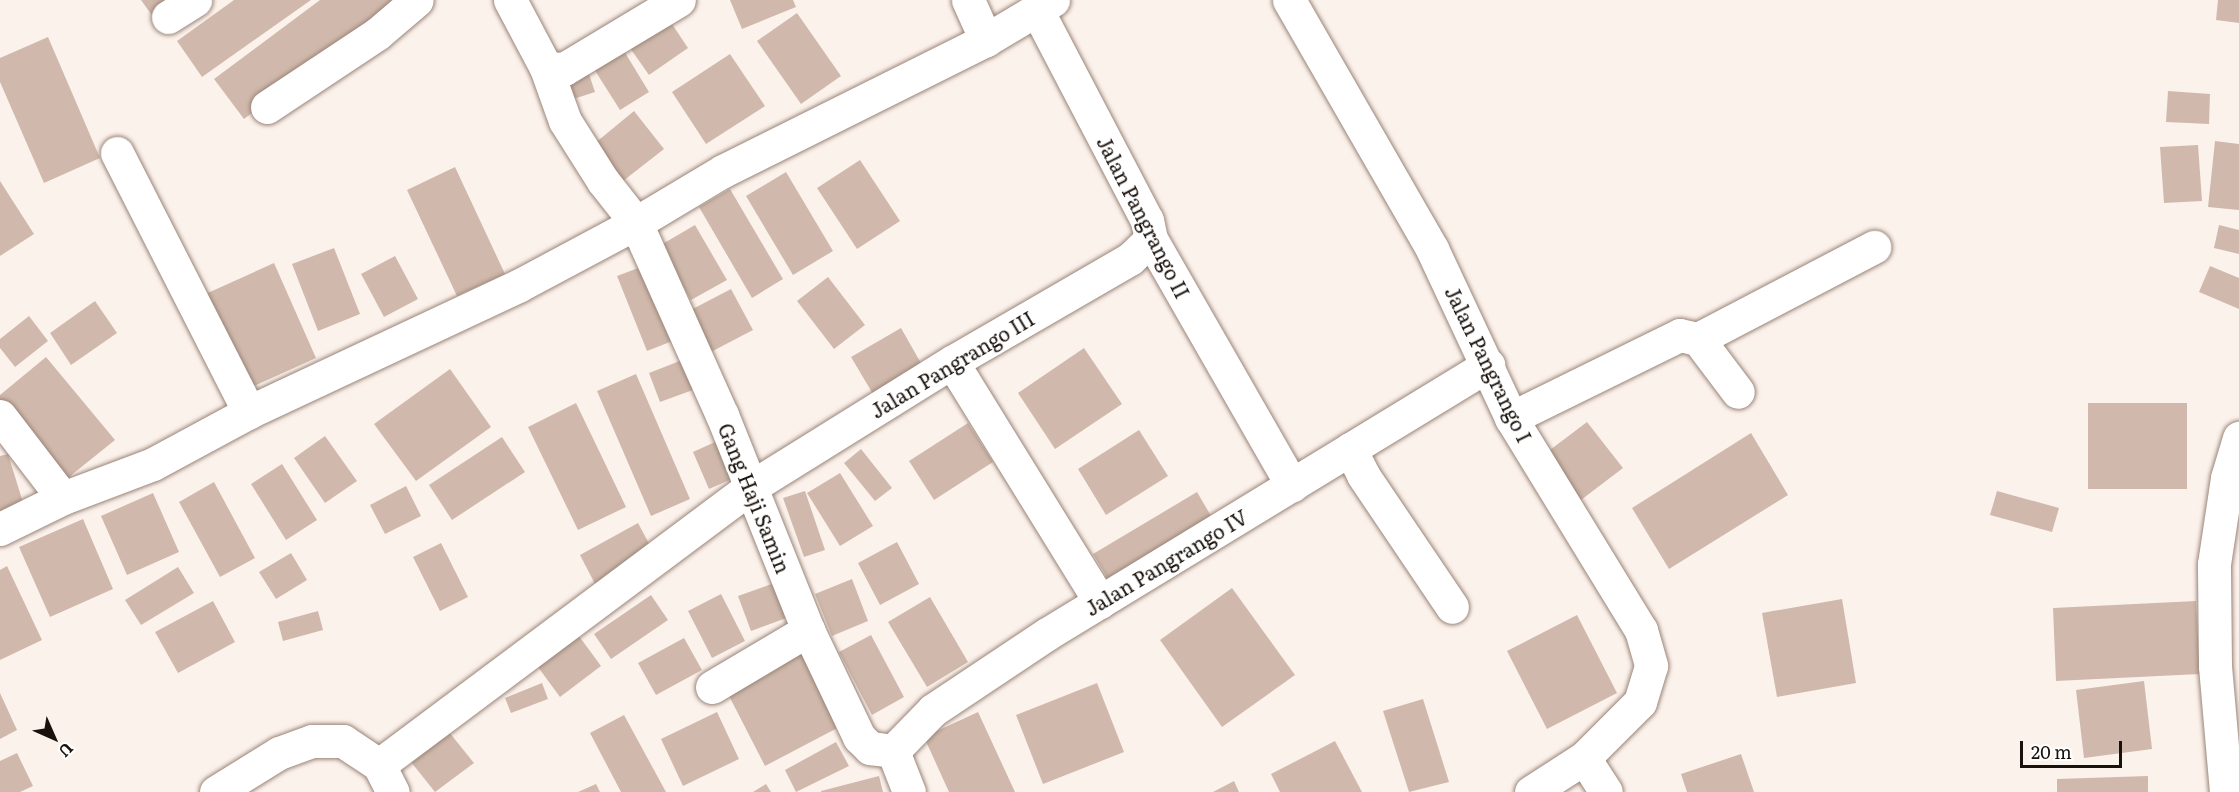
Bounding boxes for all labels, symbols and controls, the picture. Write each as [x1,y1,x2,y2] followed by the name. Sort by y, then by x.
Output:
[1093,132,1195,302] street label: Jalan Pangrango II
[1441,282,1537,446] street label: Jalan Pangrango I
[866,306,1038,422] street label: Jalan Pangrango III
[714,419,796,577] street label: Gang Haji Samin
[1080,504,1252,620] street label: Jalan Pangrango IV
[24,708,84,768] north arrow
[2023,729,2125,767] scale bar
[54,738,80,764] text: U
[2031,738,2072,765] text: 20 m

